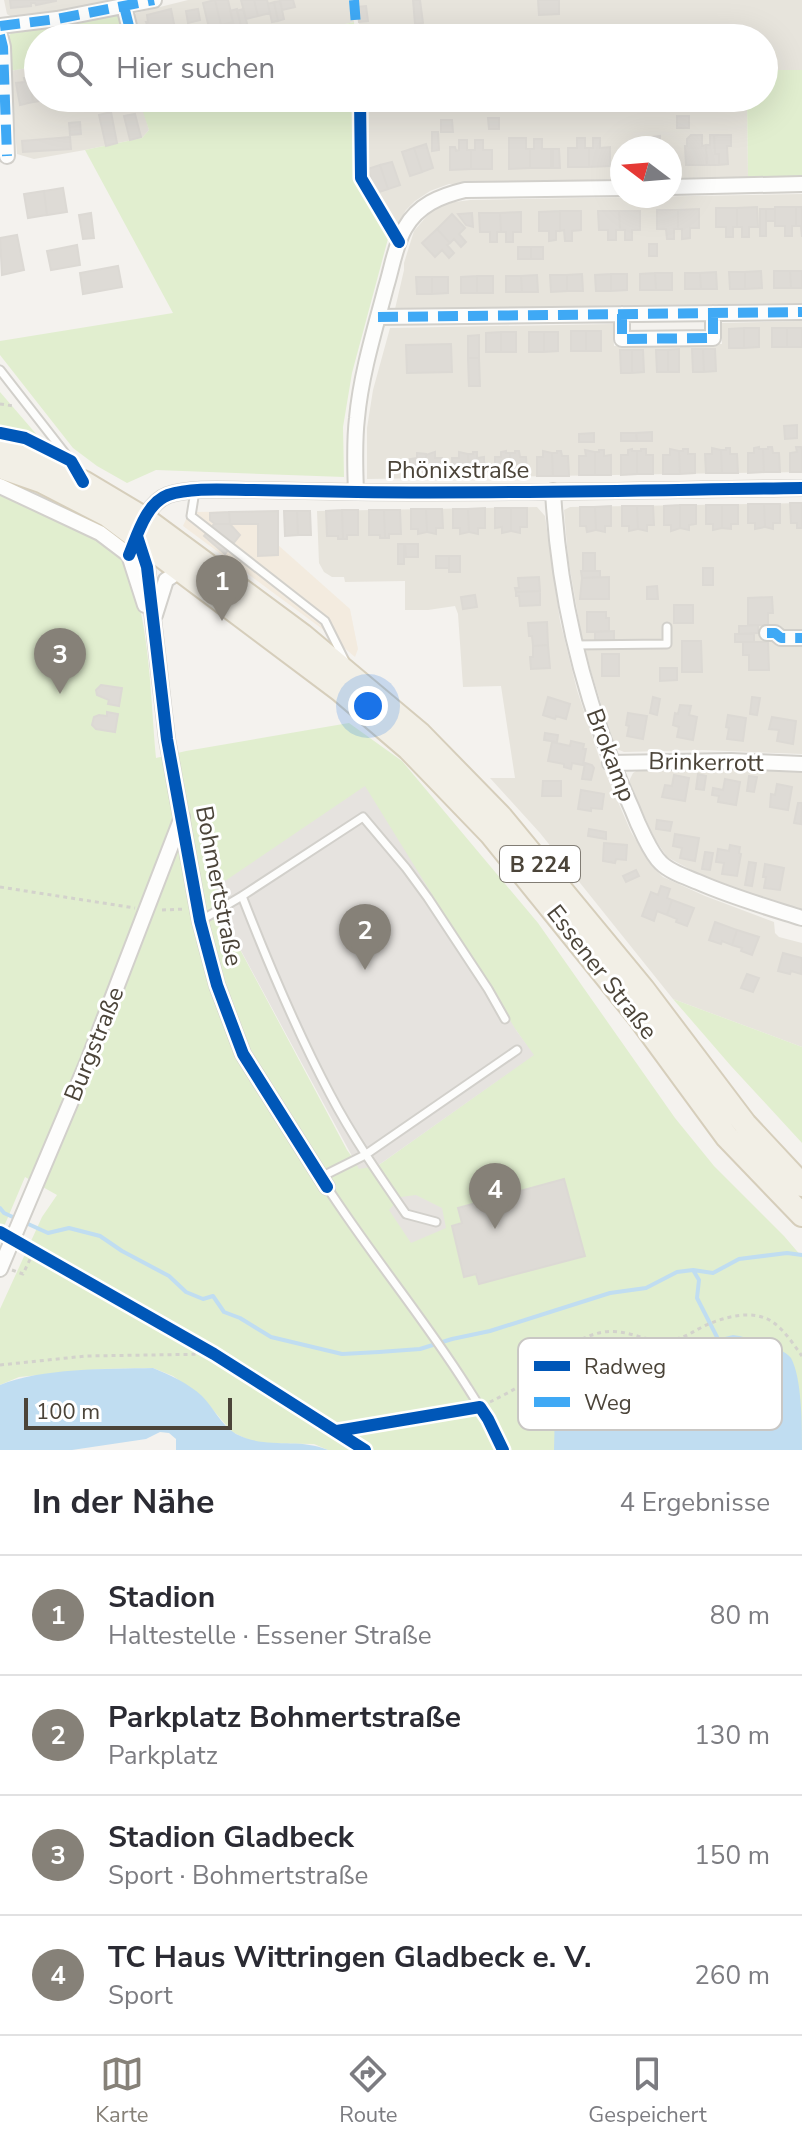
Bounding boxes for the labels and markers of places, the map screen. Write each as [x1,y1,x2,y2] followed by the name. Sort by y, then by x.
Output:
[196,555,248,621] pin: 1
[34,628,86,694] pin: 3
[339,904,391,970] pin: 2
[469,1163,521,1229] pin: 4

